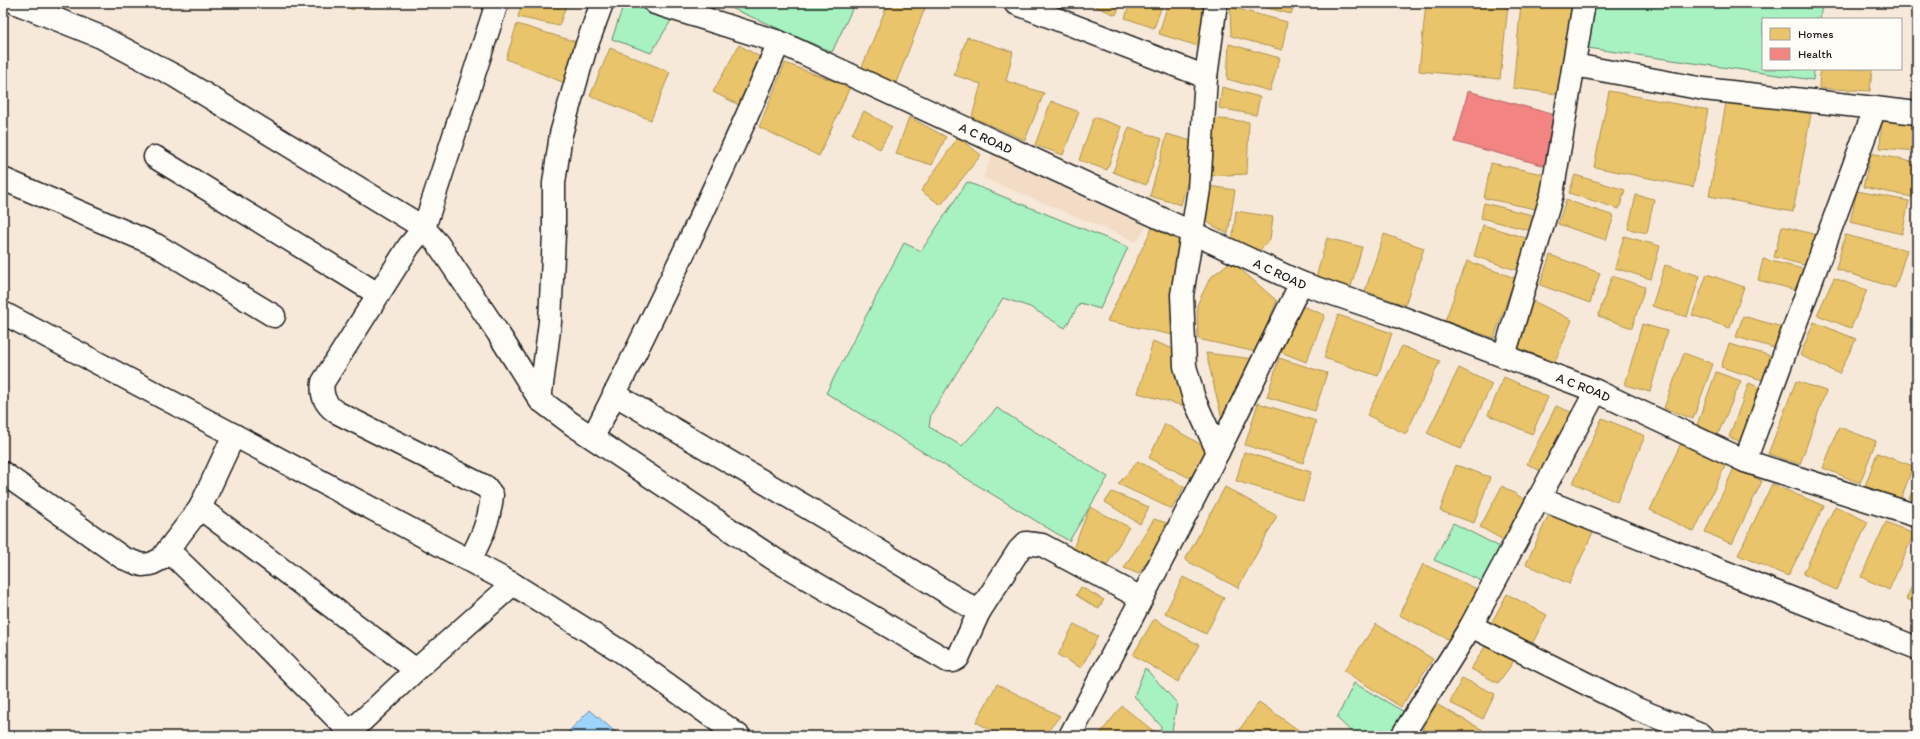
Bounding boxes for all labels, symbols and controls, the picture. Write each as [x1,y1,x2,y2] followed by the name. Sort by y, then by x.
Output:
[1762,18,1902,70] legend
[1798,27,1834,41] text: Homes
[1798,47,1833,61] text: Health
[957,119,1015,157] street label: A C ROAD
[1251,255,1309,292] street label: A C ROAD
[1554,370,1613,405] street label: A C ROAD

